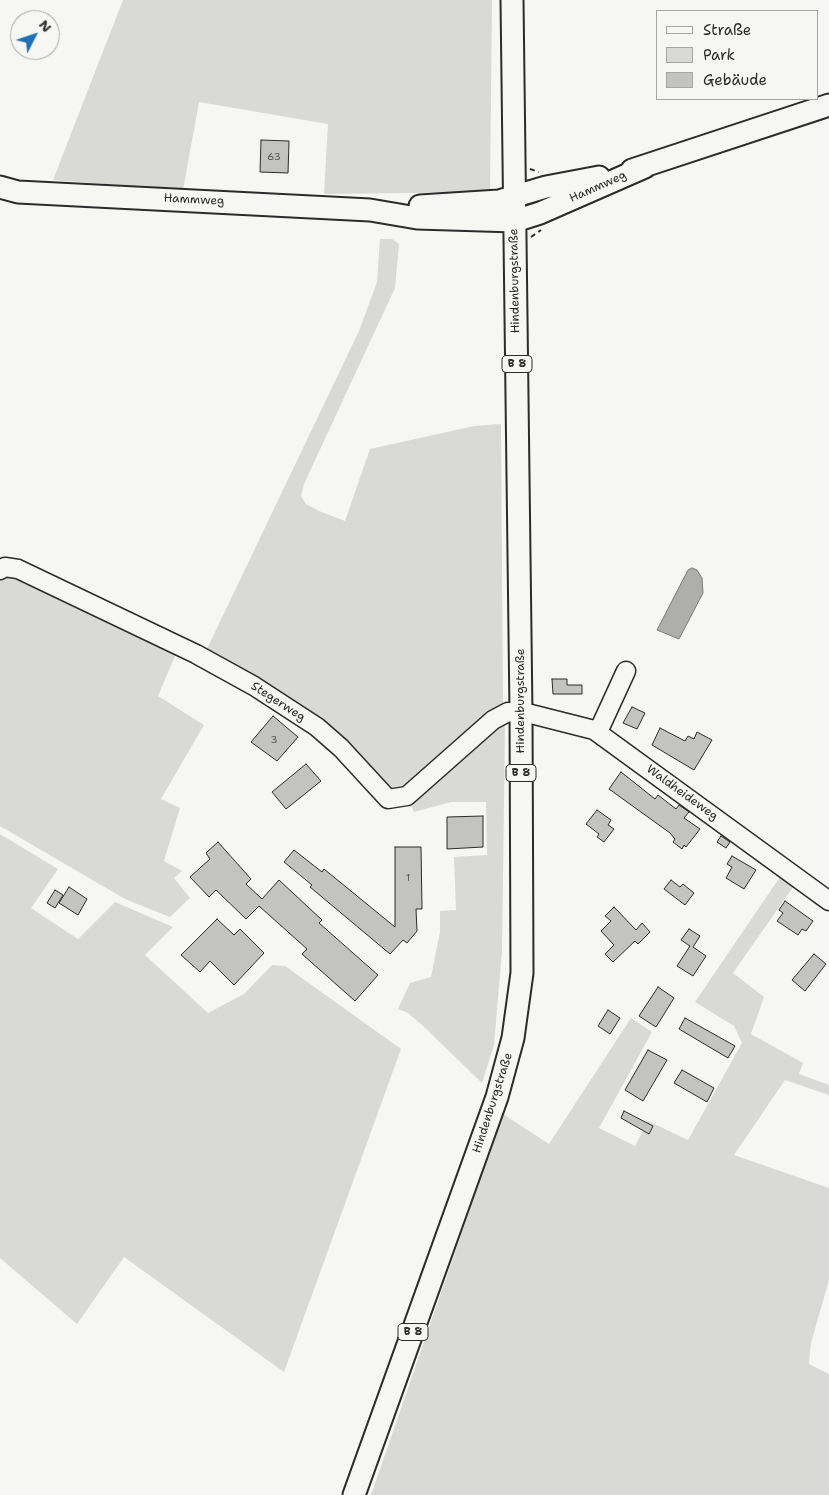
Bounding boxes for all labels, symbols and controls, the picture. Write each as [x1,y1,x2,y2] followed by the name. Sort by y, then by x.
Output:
[10,10,60,60] north arrow
[656,10,819,100] legend
[35,16,56,36] text: N
[703,20,751,40] text: Straße
[703,45,735,65] text: Park
[703,70,767,90] text: Gebäude
[267,151,281,163] house number: 63
[567,168,629,206] street label: Hammweg
[163,191,225,209] street label: Hammweg
[507,228,523,334] street label: Hindenburgstraße
[502,356,532,372] road number: B 8
[514,649,528,753] street label: Hindenburgstraße
[248,679,308,725] street label: Stegerweg
[271,734,277,746] house number: 3
[643,762,721,824] street label: Waldheideweg
[506,764,536,781] road number: B 8
[406,872,410,884] house number: 1
[470,1051,516,1155] street label: Hindenburgstraße
[398,1324,428,1340] road number: B 8

